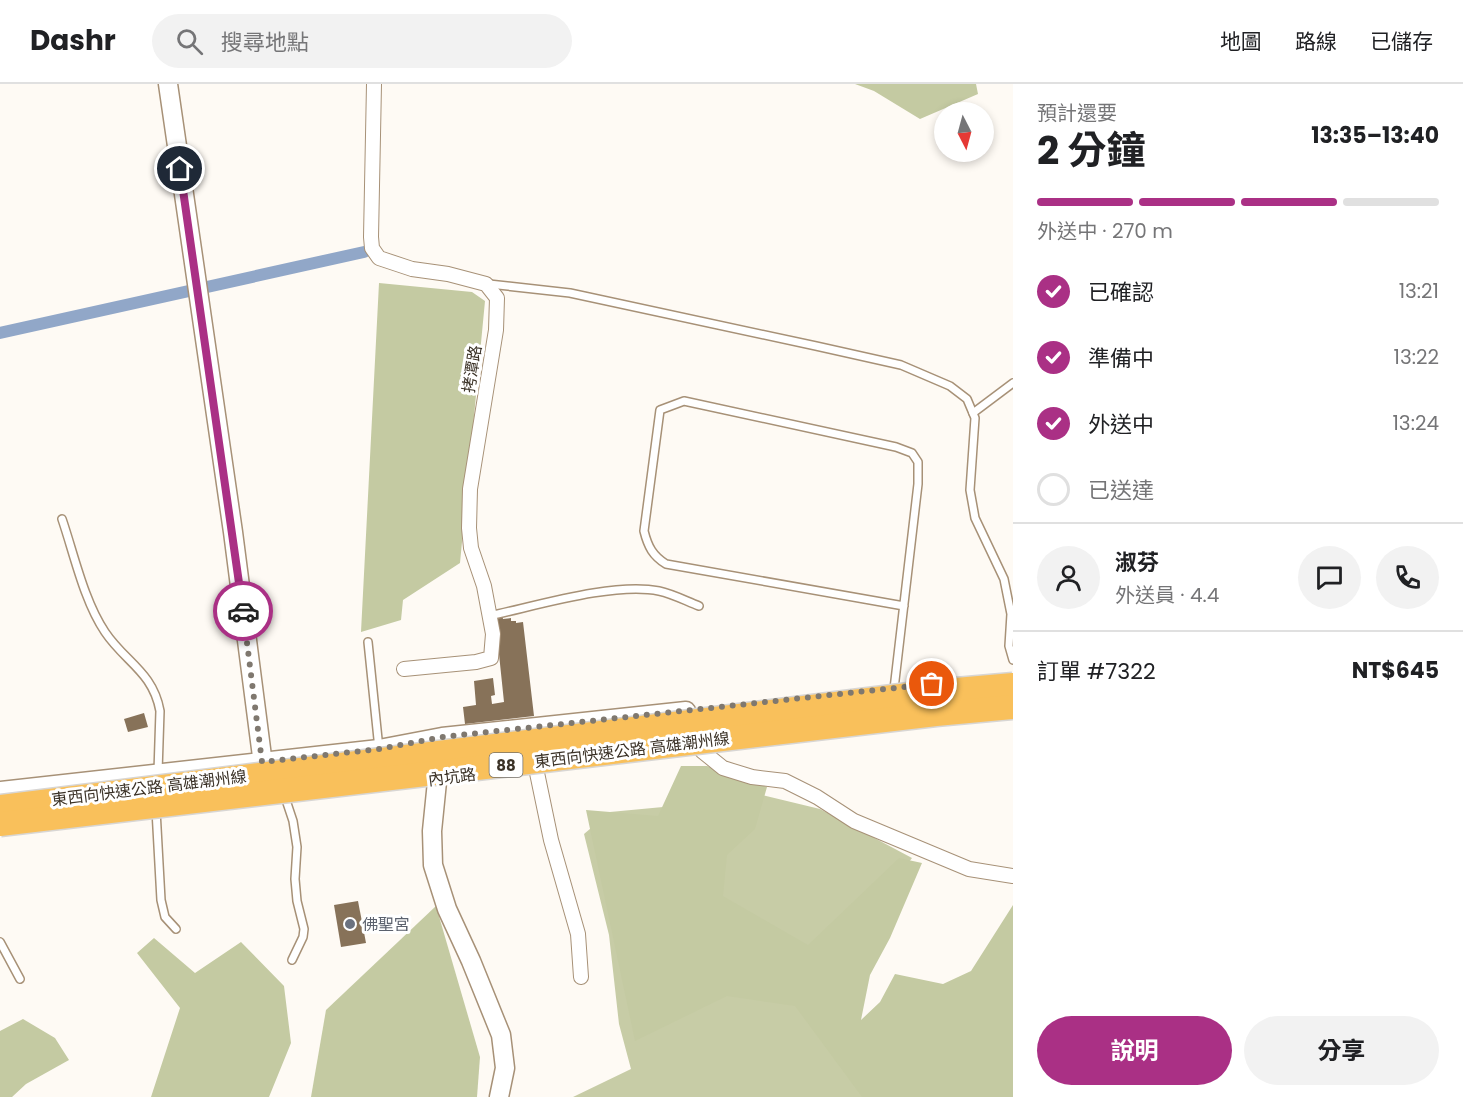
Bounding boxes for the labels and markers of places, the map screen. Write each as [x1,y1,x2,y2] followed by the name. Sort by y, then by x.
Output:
[154,143,205,194] pin
[906,658,957,709] pin
[362,913,410,936] place label: 佛聖宮
[343,917,357,931] marker: 佛聖宮

